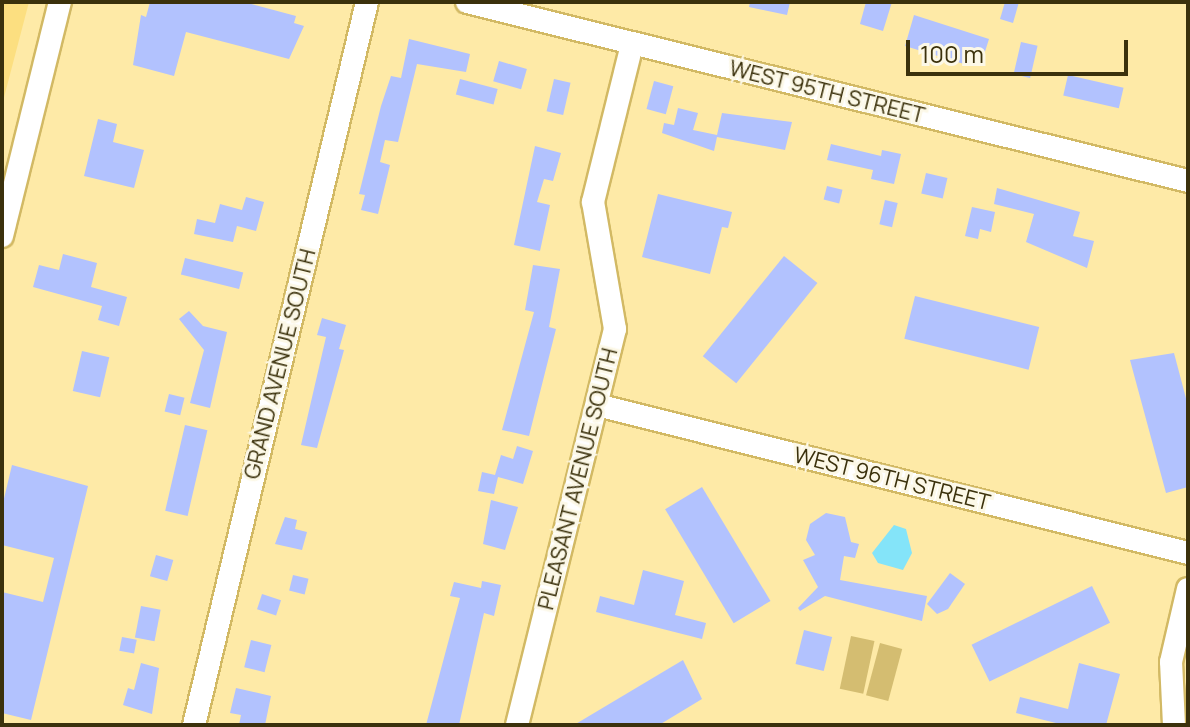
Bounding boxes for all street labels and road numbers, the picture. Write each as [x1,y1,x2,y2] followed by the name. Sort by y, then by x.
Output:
[726,55,928,129] street label: WEST 95TH STREET
[239,246,321,482] street label: GRAND AVENUE SOUTH
[533,345,623,613] street label: PLEASANT AVENUE SOUTH
[791,442,993,516] street label: WEST 96TH STREET

